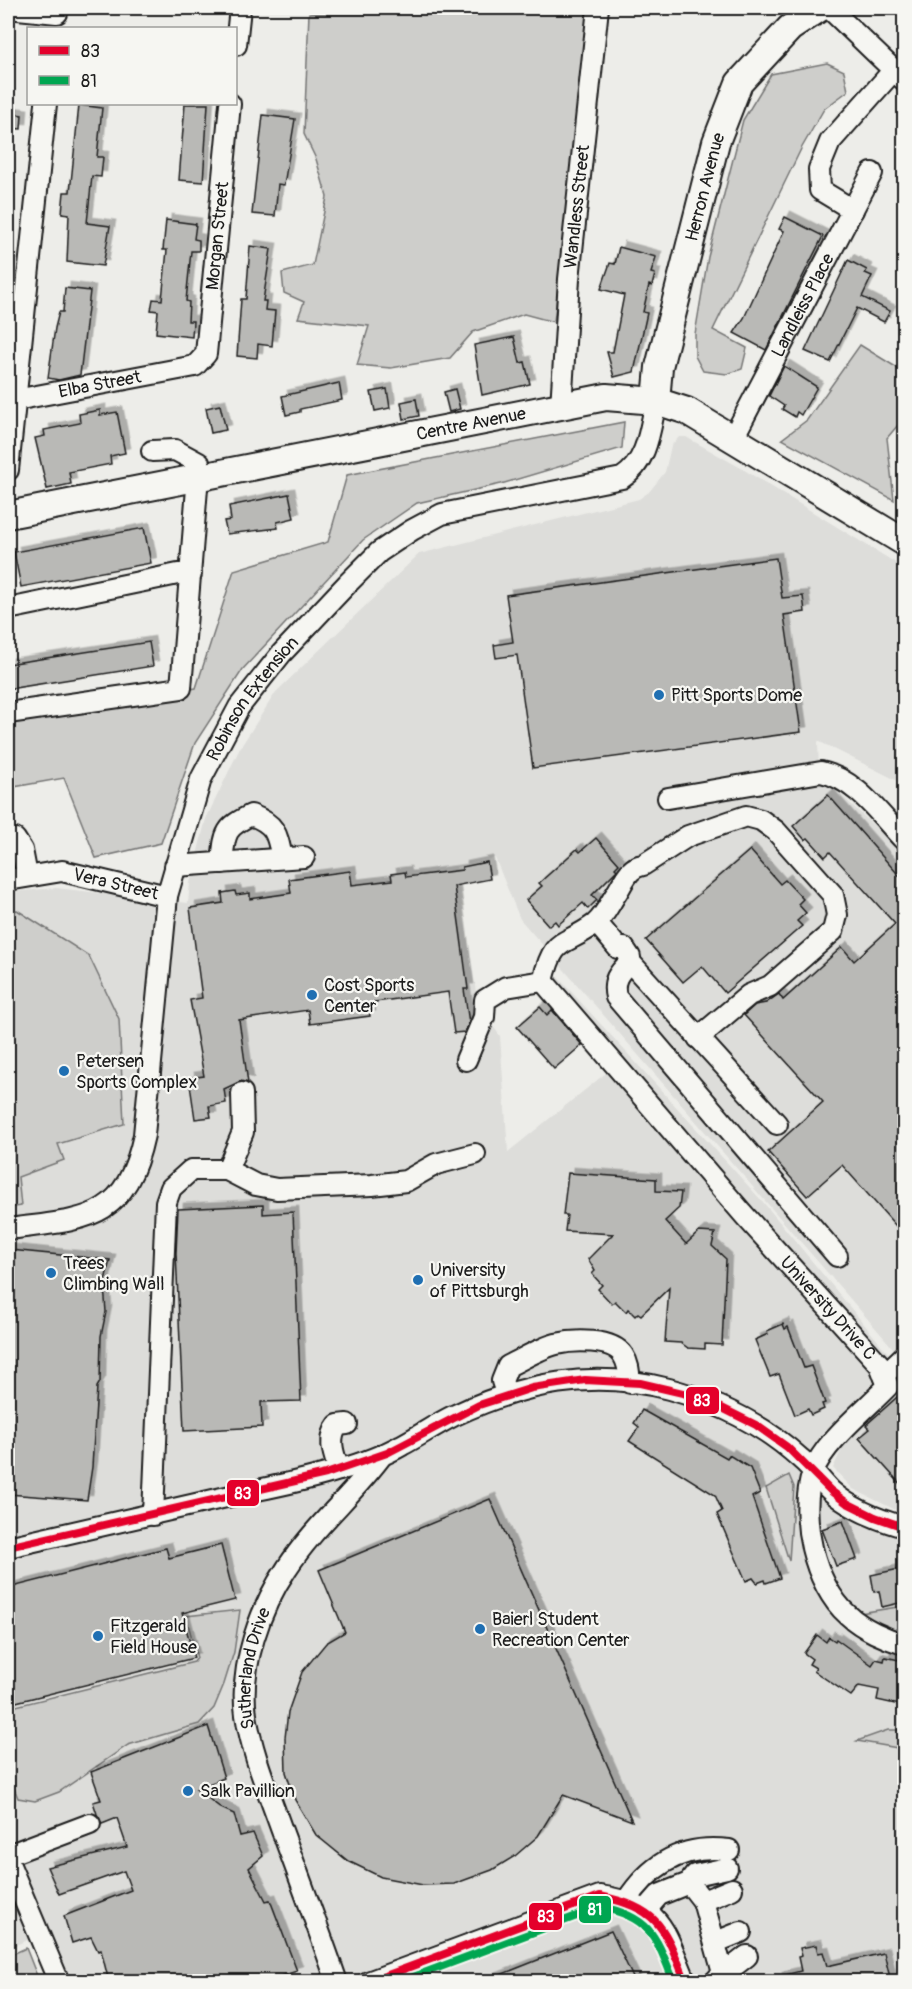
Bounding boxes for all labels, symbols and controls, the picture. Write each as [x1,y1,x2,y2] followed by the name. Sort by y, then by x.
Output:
[27,27,237,105] legend
[81,40,100,63] text: 83
[81,70,97,93] text: 81
[680,129,730,243] street label: Herron Avenue
[559,143,595,270] street label: Wandless Street
[201,180,234,291] street label: Morgan Street
[766,249,839,361] street label: Landleiss Place
[56,365,144,403] street label: Elba Street
[414,402,528,446] street label: Centre Avenue
[201,631,304,765] street label: Robinson Extension
[671,684,802,707] place label: Pitt Sports Dome
[652,688,666,702] marker: Pitt Sports Dome
[71,863,162,905] street label: Vera Street
[324,974,414,1018] place label: Cost Sports Center
[305,988,319,1002] marker: Cost Sports Center
[76,1050,197,1094] place label: Petersen Sports Complex
[57,1064,71,1078] marker: Petersen Sports Complex
[775,1251,881,1365] street label: University Drive C
[63,1252,164,1296] place label: Trees Climbing Wall
[430,1259,529,1303] place label: University of Pittsburgh
[44,1266,58,1280] marker: Trees Climbing Wall
[411,1273,425,1287] marker: University of Pittsburgh
[685,1386,720,1415] line badge: 83
[694,1391,711,1411] text: 83
[226,1479,260,1507] line badge: 83
[235,1484,252,1504] text: 83
[233,1604,276,1731] street label: Sutherland Drive
[492,1608,630,1652] place label: Baierl Student Recreation Center
[110,1615,197,1659] place label: Fitzgerald Field House
[473,1622,487,1636] marker: Baierl Student Recreation Center
[91,1629,105,1643] marker: Fitzgerald Field House
[200,1780,295,1803] place label: Salk Pavillion
[181,1784,195,1798] marker: Salk Pavillion
[578,1895,612,1924] line badge: 81
[588,1900,602,1920] text: 81
[528,1902,563,1931] line badge: 83
[538,1907,555,1927] text: 83

